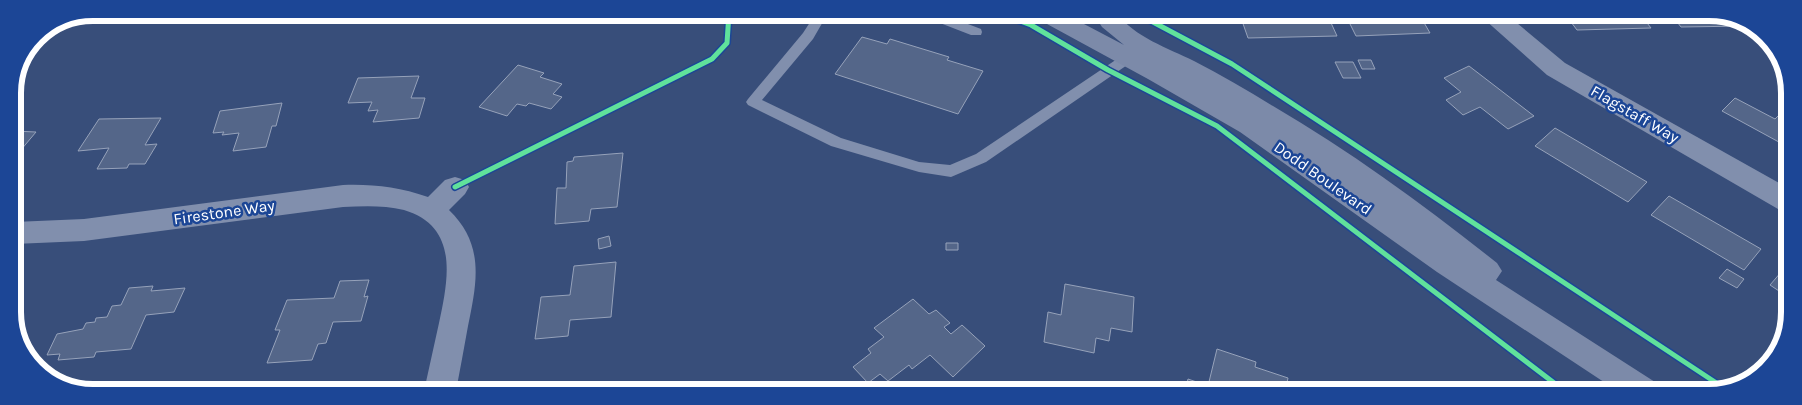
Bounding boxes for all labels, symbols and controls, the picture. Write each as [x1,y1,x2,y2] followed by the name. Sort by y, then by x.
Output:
[1587,81,1683,147] street label: Flagstaff Way
[1270,137,1376,219] street label: Dodd Boulevard
[172,195,276,229] street label: Firestone Way

